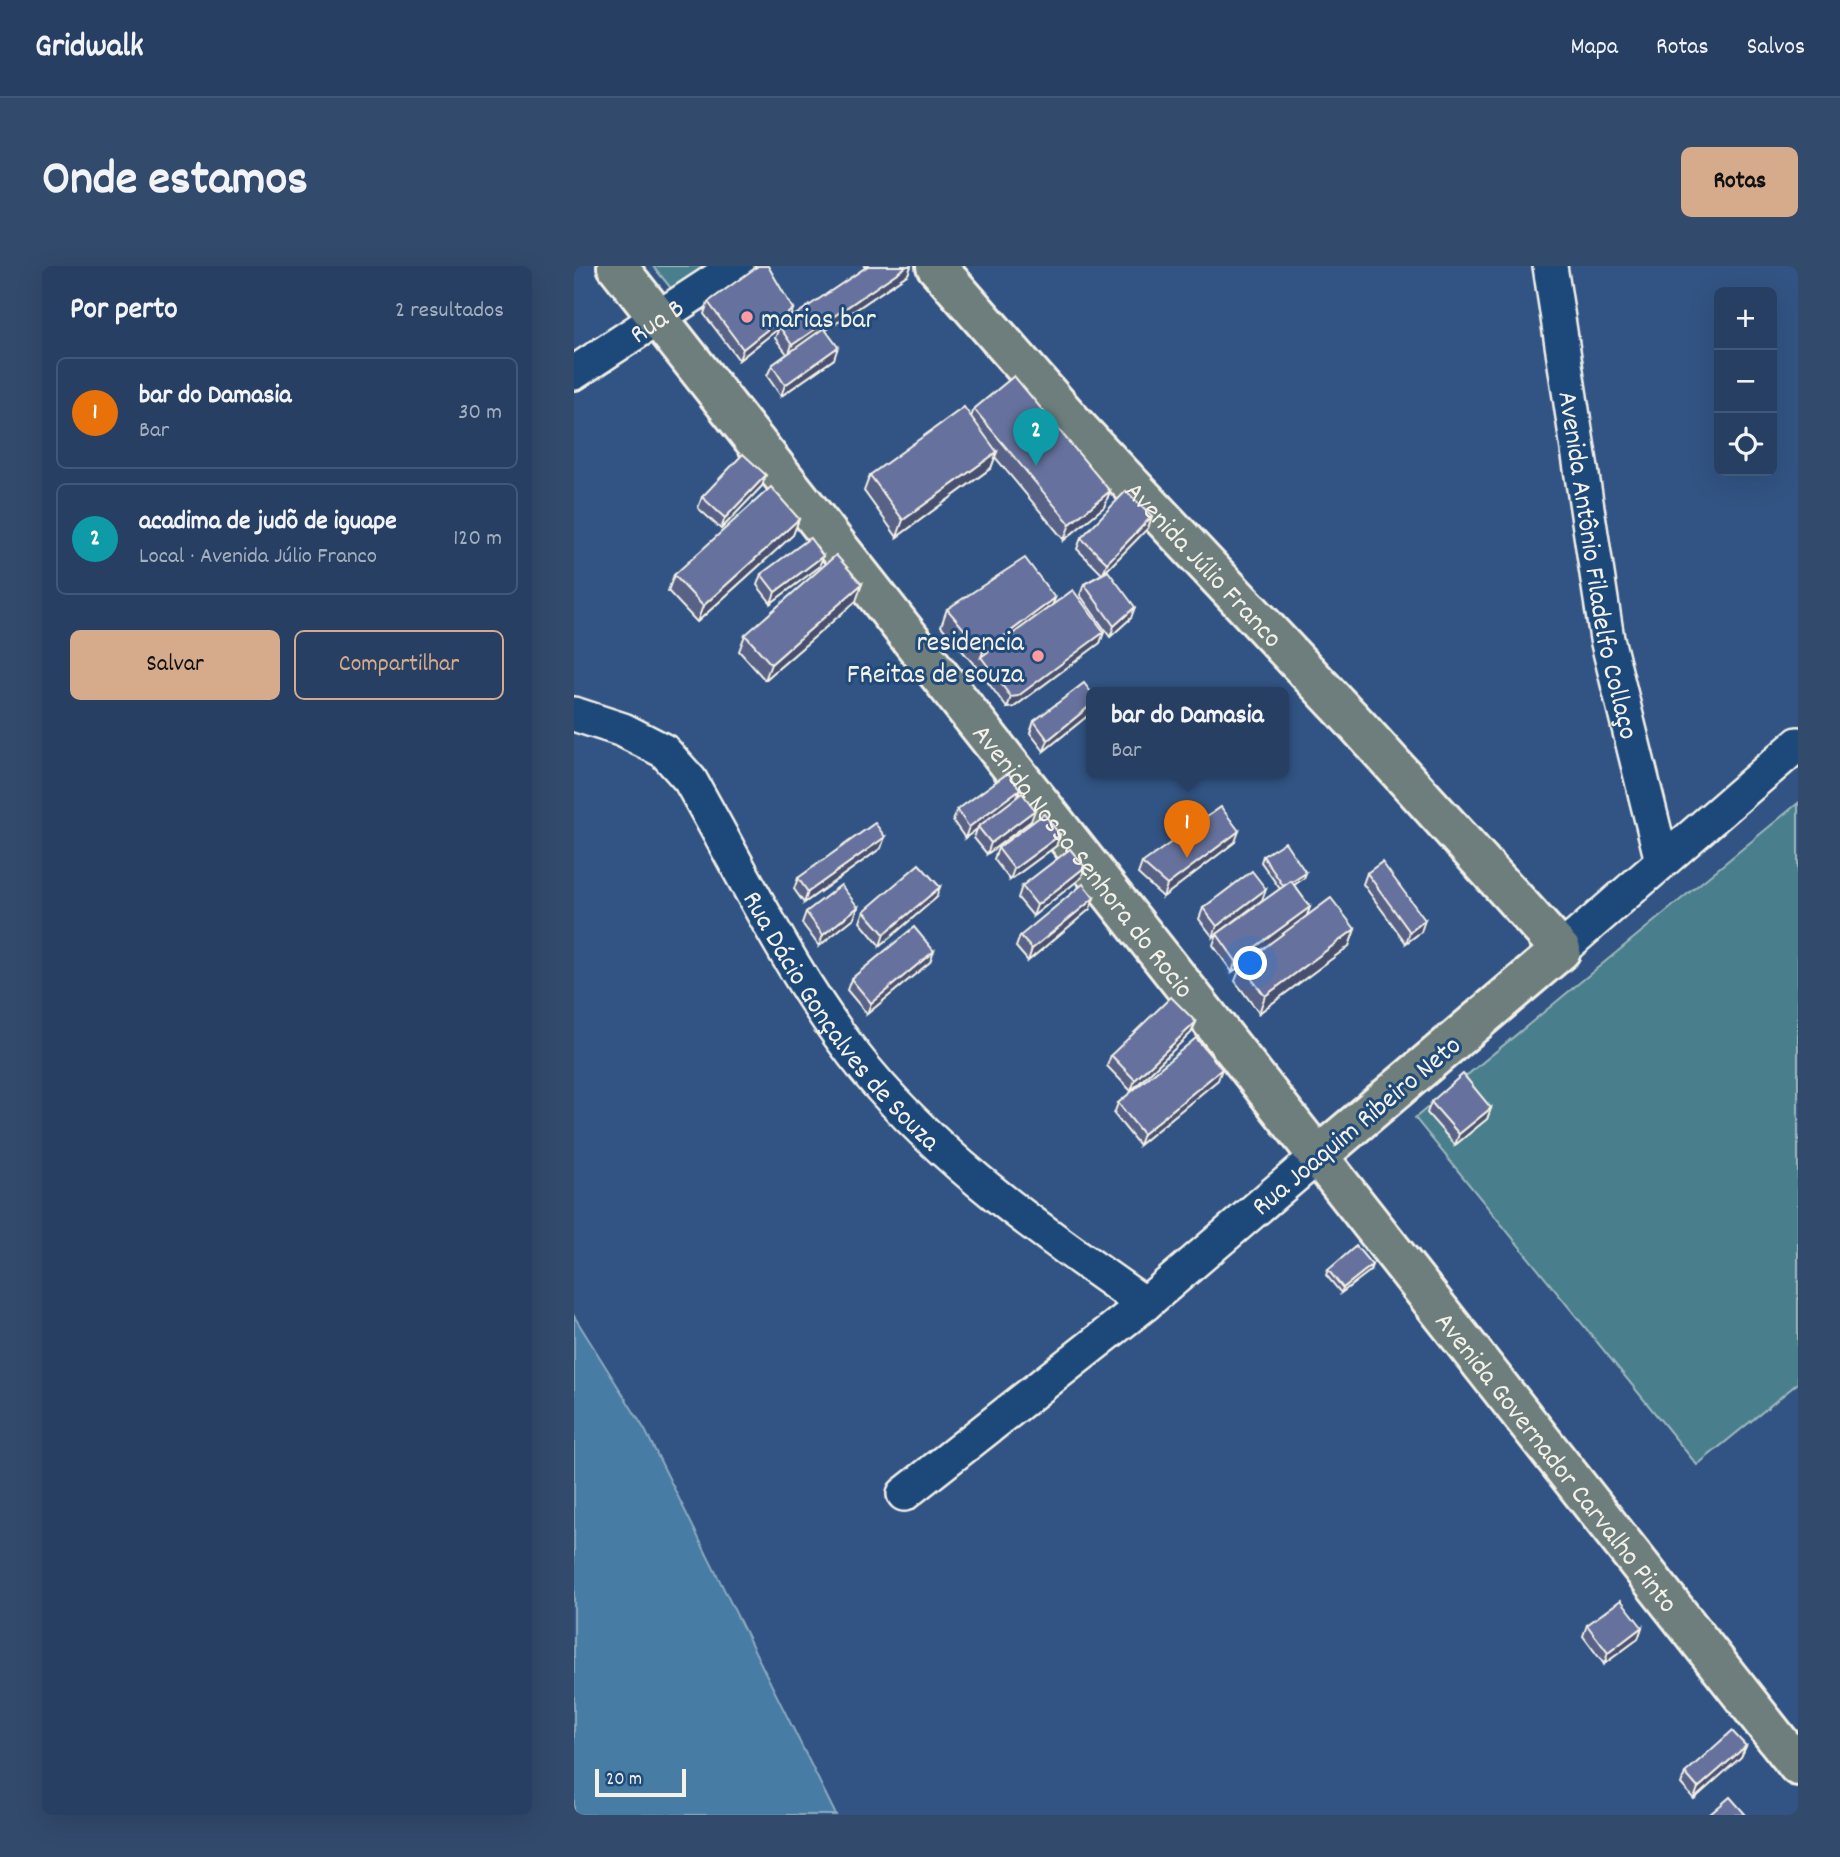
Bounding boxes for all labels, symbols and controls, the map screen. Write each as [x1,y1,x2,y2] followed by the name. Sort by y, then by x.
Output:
[35,25,144,72] text: Gridwalk
[1570,31,1618,65] text: Mapa
[1656,31,1709,65] text: Rotas
[1747,31,1805,65] text: Salvos
[42,147,308,217] text: Onde estamos
[1681,147,1798,217] button: Rotas
[1714,287,1777,476] map controls
[1714,287,1777,350] button: +
[70,290,178,333] text: Por perto
[623,291,694,356] street label: Rua B
[395,295,504,328] text: 2 resultados
[761,302,876,342] place label: marias bar
[739,309,755,325] marker: marias bar
[1714,350,1777,413] button: −
[139,378,291,415] text: bar do Damasia
[1544,389,1646,744] street label: Avenida Antônio Filadelfo Collaço
[92,397,98,430] text: 1
[458,397,502,430] text: 30 m
[1013,408,1059,466] pin: 2
[1714,413,1777,476] button: locate
[139,415,169,448] text: Bar
[1113,474,1290,659] street label: Avenida Júlio Franco
[139,504,397,541] text: acadima de judõ de iguape
[90,523,100,556] text: 2
[453,523,502,556] text: 120 m
[139,541,377,574] text: Local · Avenida Júlio Franco
[847,625,1025,697] place label: residencia FReitas de souza
[70,630,280,700] button: Salvar
[294,630,504,700] button: Compartilhar
[1030,648,1046,664] marker: residencia FReitas de souza
[1086,687,1289,778] popup
[1111,698,1264,735] text: bar do Damasia
[960,717,1201,1009] street label: Avenida Nossa Senhora do Rocio
[1111,735,1142,768] text: Bar
[1164,800,1210,858] pin: 1
[730,885,948,1163] street label: Rua Dácio Gonçalves de Souza
[1233,946,1267,980] your location
[1245,1028,1472,1228] street label: Rua Joaquim Ribeiro Neto
[1423,1305,1685,1623] street label: Avenida Governador Carvalho Pinto
[595,1766,686,1798] scale bar
[606,1767,642,1794] text: 20 m

